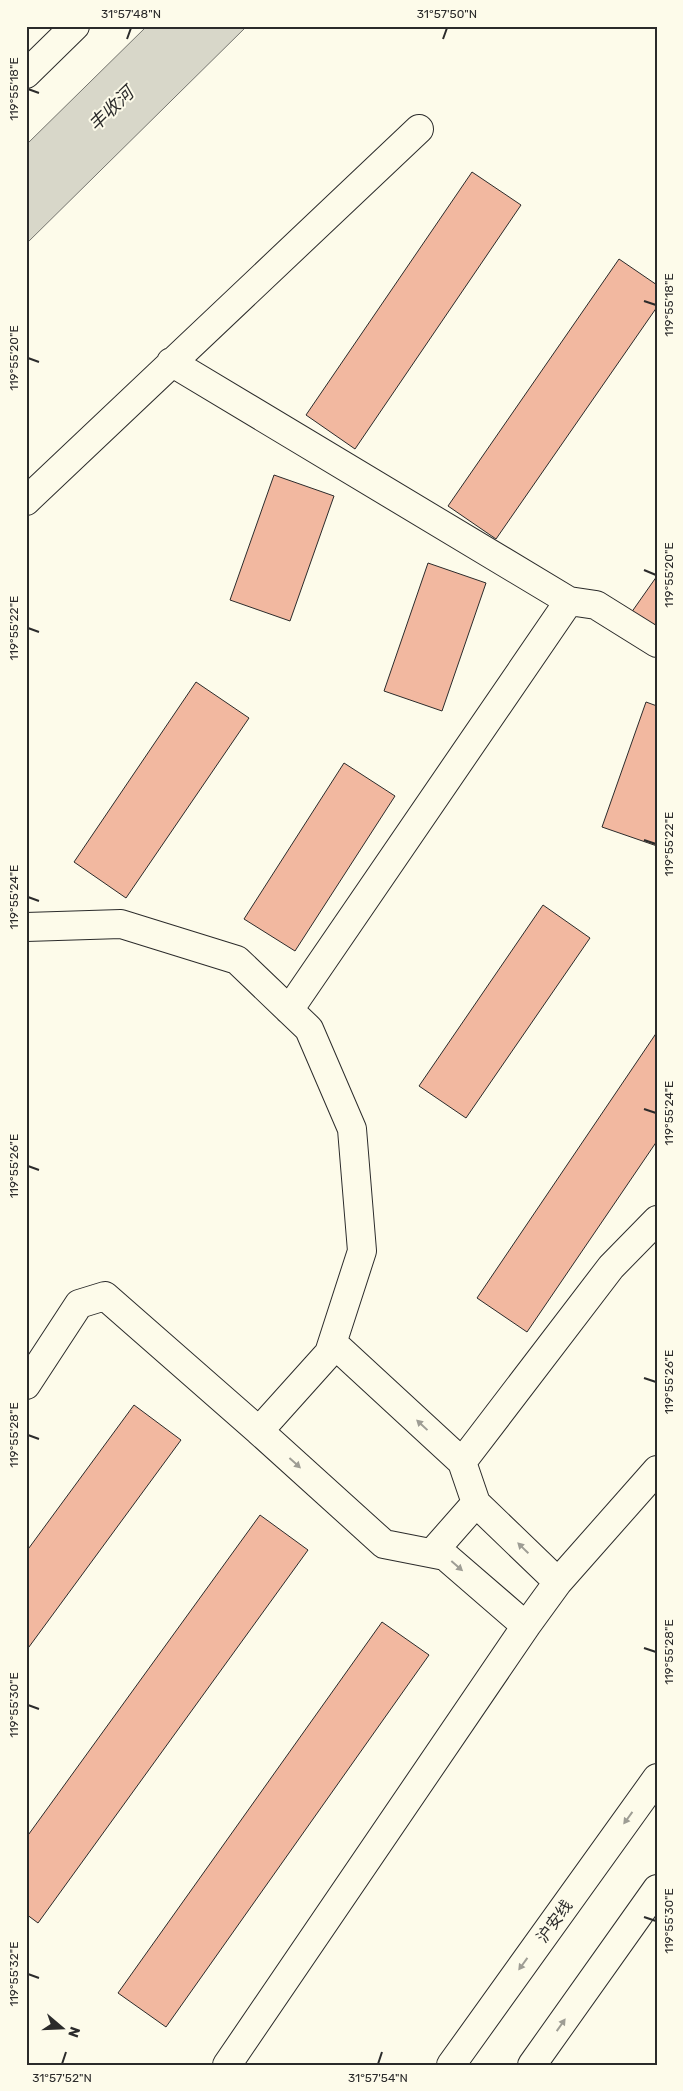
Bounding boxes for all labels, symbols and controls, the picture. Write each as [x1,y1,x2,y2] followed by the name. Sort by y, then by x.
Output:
[101,7,161,21] text: 31°57'48"N
[417,7,477,21] text: 31°57'50"N
[7,57,21,121] text: 119°55'18"E
[84,80,140,136] water label: 丰收河
[662,273,676,337] text: 119°55'18"E
[7,325,21,391] text: 119°55'20"E
[662,542,676,608] text: 119°55'20"E
[7,596,21,660] text: 119°55'22"E
[662,812,676,876] text: 119°55'22"E
[7,865,21,929] text: 119°55'24"E
[662,1081,676,1145] text: 119°55'24"E
[7,1134,21,1198] text: 119°55'26"E
[662,1350,676,1414] text: 119°55'26"E
[7,1402,21,1468] text: 119°55'28"E
[417,1419,429,1431] one-way arrow
[289,1457,301,1469] one-way arrow
[518,1542,530,1554] one-way arrow
[450,1560,462,1572] one-way arrow
[662,1619,676,1685] text: 119°55'28"E
[7,1672,21,1738] text: 119°55'30"E
[623,1811,633,1824] one-way arrow
[662,1888,676,1954] text: 119°55'30"E
[533,1896,576,1946] street label: 沪安线
[7,1942,21,2006] text: 119°55'32"E
[518,1957,529,1970] one-way arrow
[38,2004,88,2054] north arrow
[555,2019,566,2032] one-way arrow
[64,2025,83,2040] text: N
[32,2071,92,2085] text: 31°57'52"N
[348,2071,408,2085] text: 31°57'54"N

